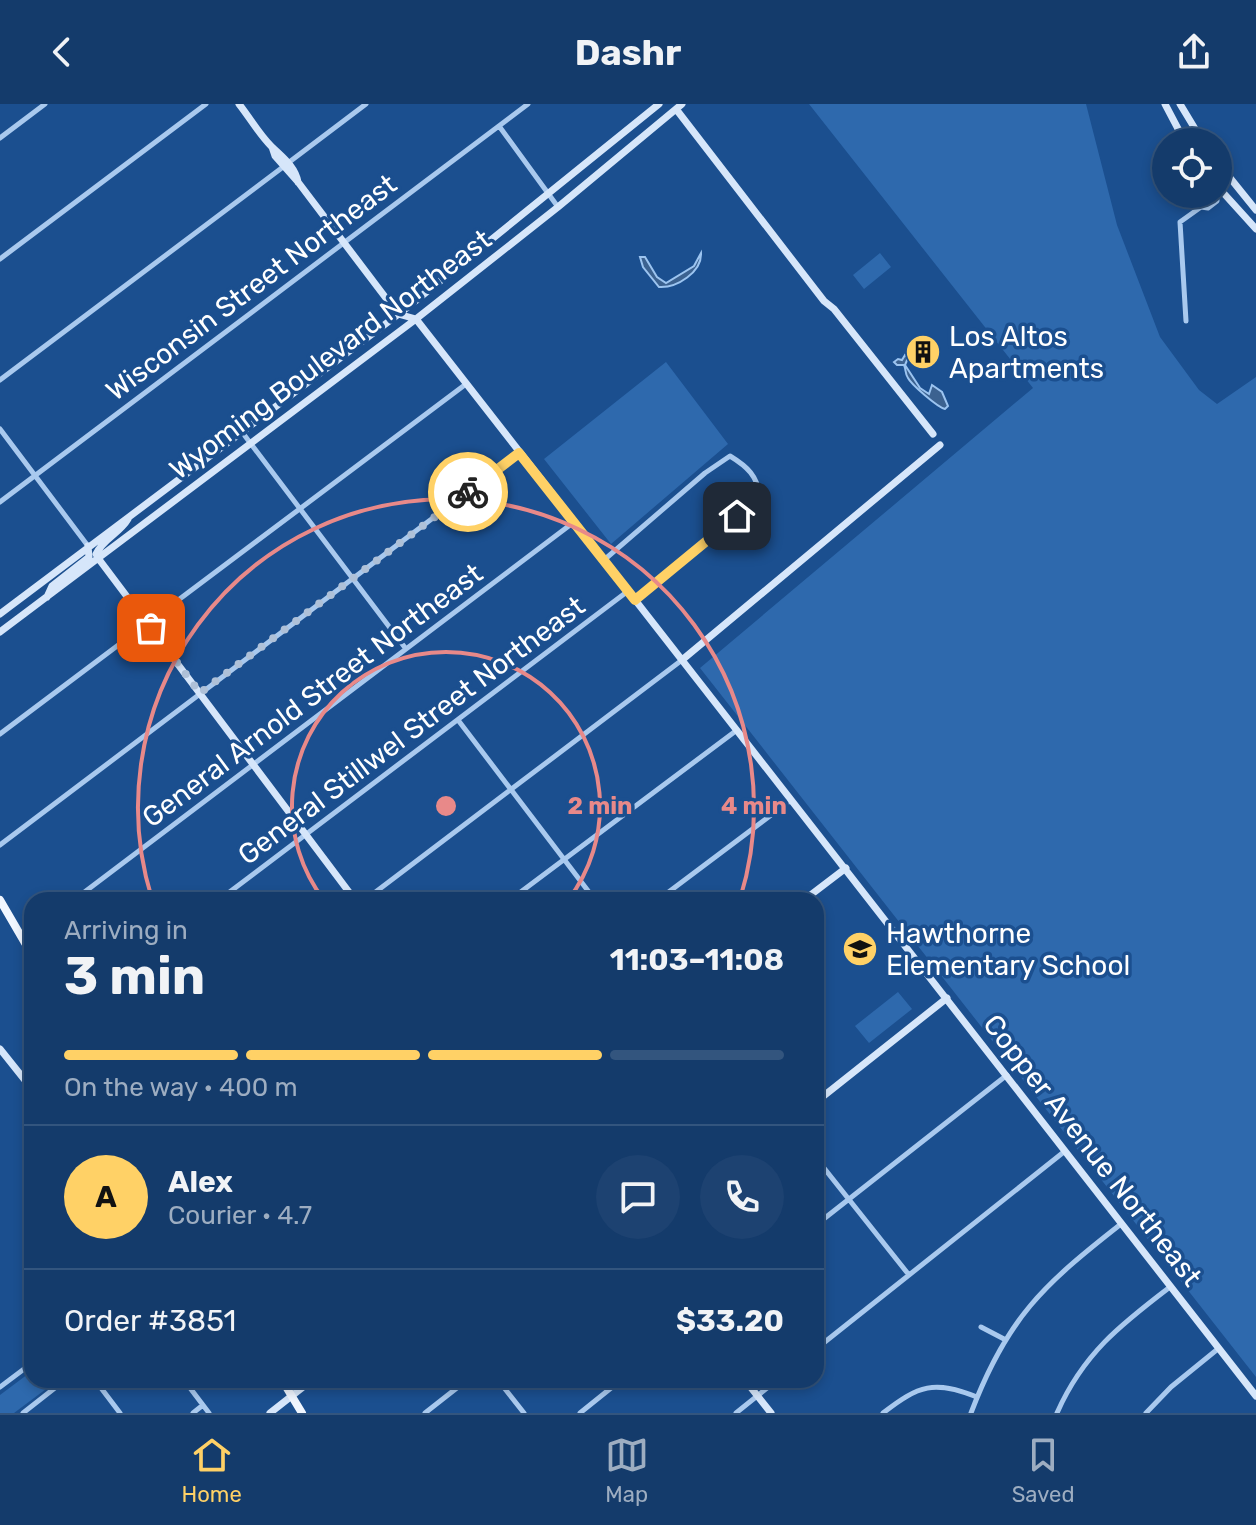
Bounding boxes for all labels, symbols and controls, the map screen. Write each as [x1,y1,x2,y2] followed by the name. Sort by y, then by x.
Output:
[40,30,84,74] icon: back
[1172,30,1216,74] icon: share
[575,31,681,74] text: Dashr
[1152,128,1232,208] map controls
[1152,128,1232,208] button: locate
[100,167,403,407] street label: Wisconsin Street Northeast
[163,223,498,486] street label: Wyoming Boulevard Northeast
[949,320,1104,385] place label: Los Altos Apartments
[904,333,942,371] building icon: Los Altos Apartments
[428,452,508,532] courier
[446,470,490,514] icon: bike
[703,482,771,550] pin
[715,494,759,538] icon: home
[136,557,489,834] street label: General Arnold Street Northeast
[231,589,591,872] street label: General Stillwel Street Northeast
[117,594,185,662] pin
[129,606,173,650] icon: bag
[432,792,460,820] centre of rings
[568,792,633,820] text: 2 min
[721,792,787,820] text: 4 min
[64,915,188,946] text: Arriving in
[886,917,1130,982] place label: Hawthorne Elementary School
[841,930,879,968] school or university icon: Hawthorne Elementary School
[610,942,784,978] text: 11:03–11:08
[64,945,205,1007] text: 3 min
[976,1008,1209,1293] street label: Copper Avenue Northeast
[64,1072,298,1103] text: On the way · 400 m
[596,1155,680,1239] button: chat
[700,1155,784,1239] button: phone
[168,1164,233,1200] text: Alex
[95,1179,117,1215] text: A
[168,1200,312,1231] text: Courier · 4.7
[64,1303,236,1339] text: Order #3851
[676,1303,784,1339] text: $33.20
[181,1433,242,1508] tab: Home
[605,1433,649,1508] tab: Map
[1012,1433,1074,1508] tab: Saved

